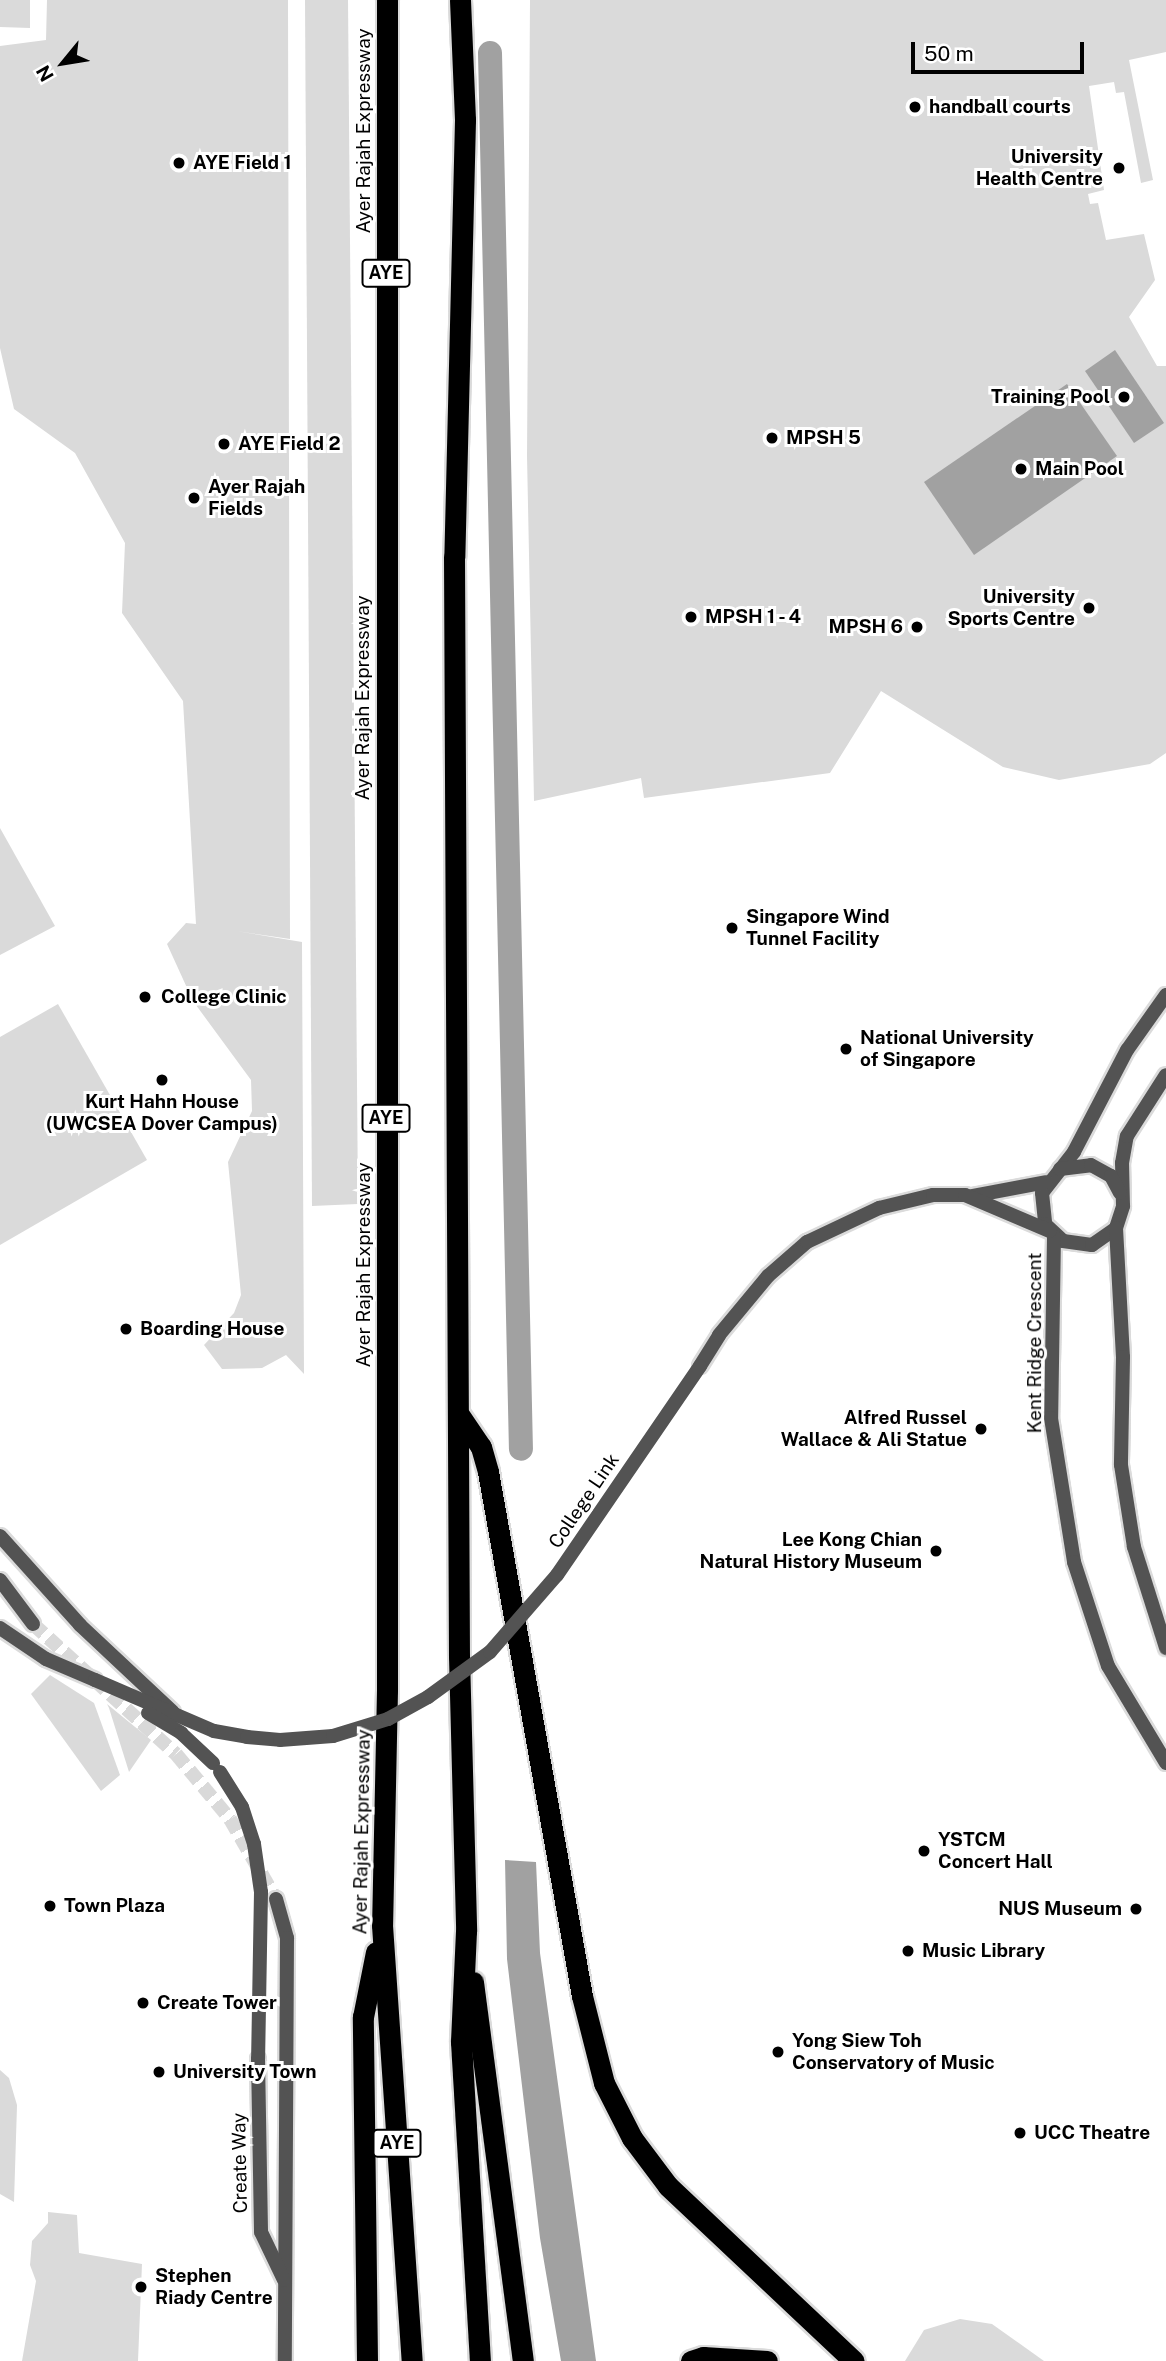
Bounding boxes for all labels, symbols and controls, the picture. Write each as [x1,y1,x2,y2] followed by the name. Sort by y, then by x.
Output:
[28,28,98,98] north arrow
[353,28,375,234] street label: Ayer Rajah Expressway
[914,28,1087,72] scale bar
[924,41,974,66] text: 50 m
[32,62,58,85] text: N
[929,96,1071,118] place label: handball courts
[907,99,923,115] marker: handball courts
[976,146,1103,190] place label: University Health Centre
[193,152,292,174] place label: AYE Field 1
[171,155,187,171] marker: AYE Field 1
[1109,158,1129,178] marker: University Health Centre
[362,258,410,288] road number: AYE
[991,386,1110,408] place label: Training Pool
[1116,389,1132,405] marker: Training Pool
[786,427,861,449] place label: MPSH 5
[764,430,780,446] marker: MPSH 5
[238,433,340,455] place label: AYE Field 2
[216,436,232,452] marker: AYE Field 2
[1035,458,1124,480] place label: Main Pool
[1013,461,1029,477] marker: Main Pool
[208,476,305,520] place label: Ayer Rajah Fields
[186,490,202,506] marker: Ayer Rajah Fields
[947,586,1075,630] place label: University Sports Centre
[352,595,374,801] street label: Ayer Rajah Expressway
[1081,600,1097,616] marker: University Sports Centre
[705,606,804,628] place label: MPSH 1 - 4
[683,609,699,625] marker: MPSH 1 - 4
[829,616,903,638] place label: MPSH 6
[909,619,925,635] marker: MPSH 6
[746,906,890,950] place label: Singapore Wind Tunnel Facility
[724,920,740,936] marker: Singapore Wind Tunnel Facility
[161,986,287,1008] place label: College Clinic
[135,987,155,1007] marker: College Clinic
[860,1027,1034,1071] place label: National University of Singapore
[838,1041,854,1057] marker: National University of Singapore
[154,1072,170,1088] marker: Kurt Hahn House (UWCSEA Dover Campus)
[46,1091,278,1135] place label: Kurt Hahn House (UWCSEA Dover Campus)
[362,1104,410,1133] road number: AYE
[353,1162,375,1368] street label: Ayer Rajah Expressway
[1024,1252,1046,1434] street label: Kent Ridge Crescent
[140,1318,284,1340] place label: Boarding House
[118,1321,134,1337] marker: Boarding House
[781,1407,967,1451] place label: Alfred Russel Wallace & Ali Statue
[973,1421,989,1437] marker: Alfred Russel Wallace & Ali Statue
[544,1449,624,1553] street label: College Link
[699,1529,922,1573] place label: Lee Kong Chian Natural History Museum
[928,1543,944,1559] marker: Lee Kong Chian Natural History Museum
[349,1729,375,1935] street label: Ayer Rajah Expressway
[938,1829,1053,1873] place label: YSTCM Concert Hall
[916,1843,932,1859] marker: YSTCM Concert Hall
[64,1895,165,1917] place label: Town Plaza
[42,1898,58,1914] marker: Town Plaza
[998,1898,1122,1920] place label: NUS Museum
[1128,1901,1144,1917] marker: NUS Museum
[922,1940,1045,1962] place label: Music Library
[900,1943,916,1959] marker: Music Library
[157,1992,277,2014] place label: Create Tower
[135,1995,151,2011] marker: Create Tower
[792,2030,995,2074] place label: Yong Siew Toh Conservatory of Music
[770,2044,786,2060] marker: Yong Siew Toh Conservatory of Music
[173,2061,317,2083] place label: University Town
[151,2064,167,2080] marker: University Town
[228,2112,252,2214] street label: Create Way
[1034,2122,1150,2144] place label: UCC Theatre
[1012,2125,1028,2141] marker: UCC Theatre
[372,2129,422,2158] road number: AYE
[155,2265,273,2309] place label: Stephen Riady Centre
[133,2279,149,2295] marker: Stephen Riady Centre

